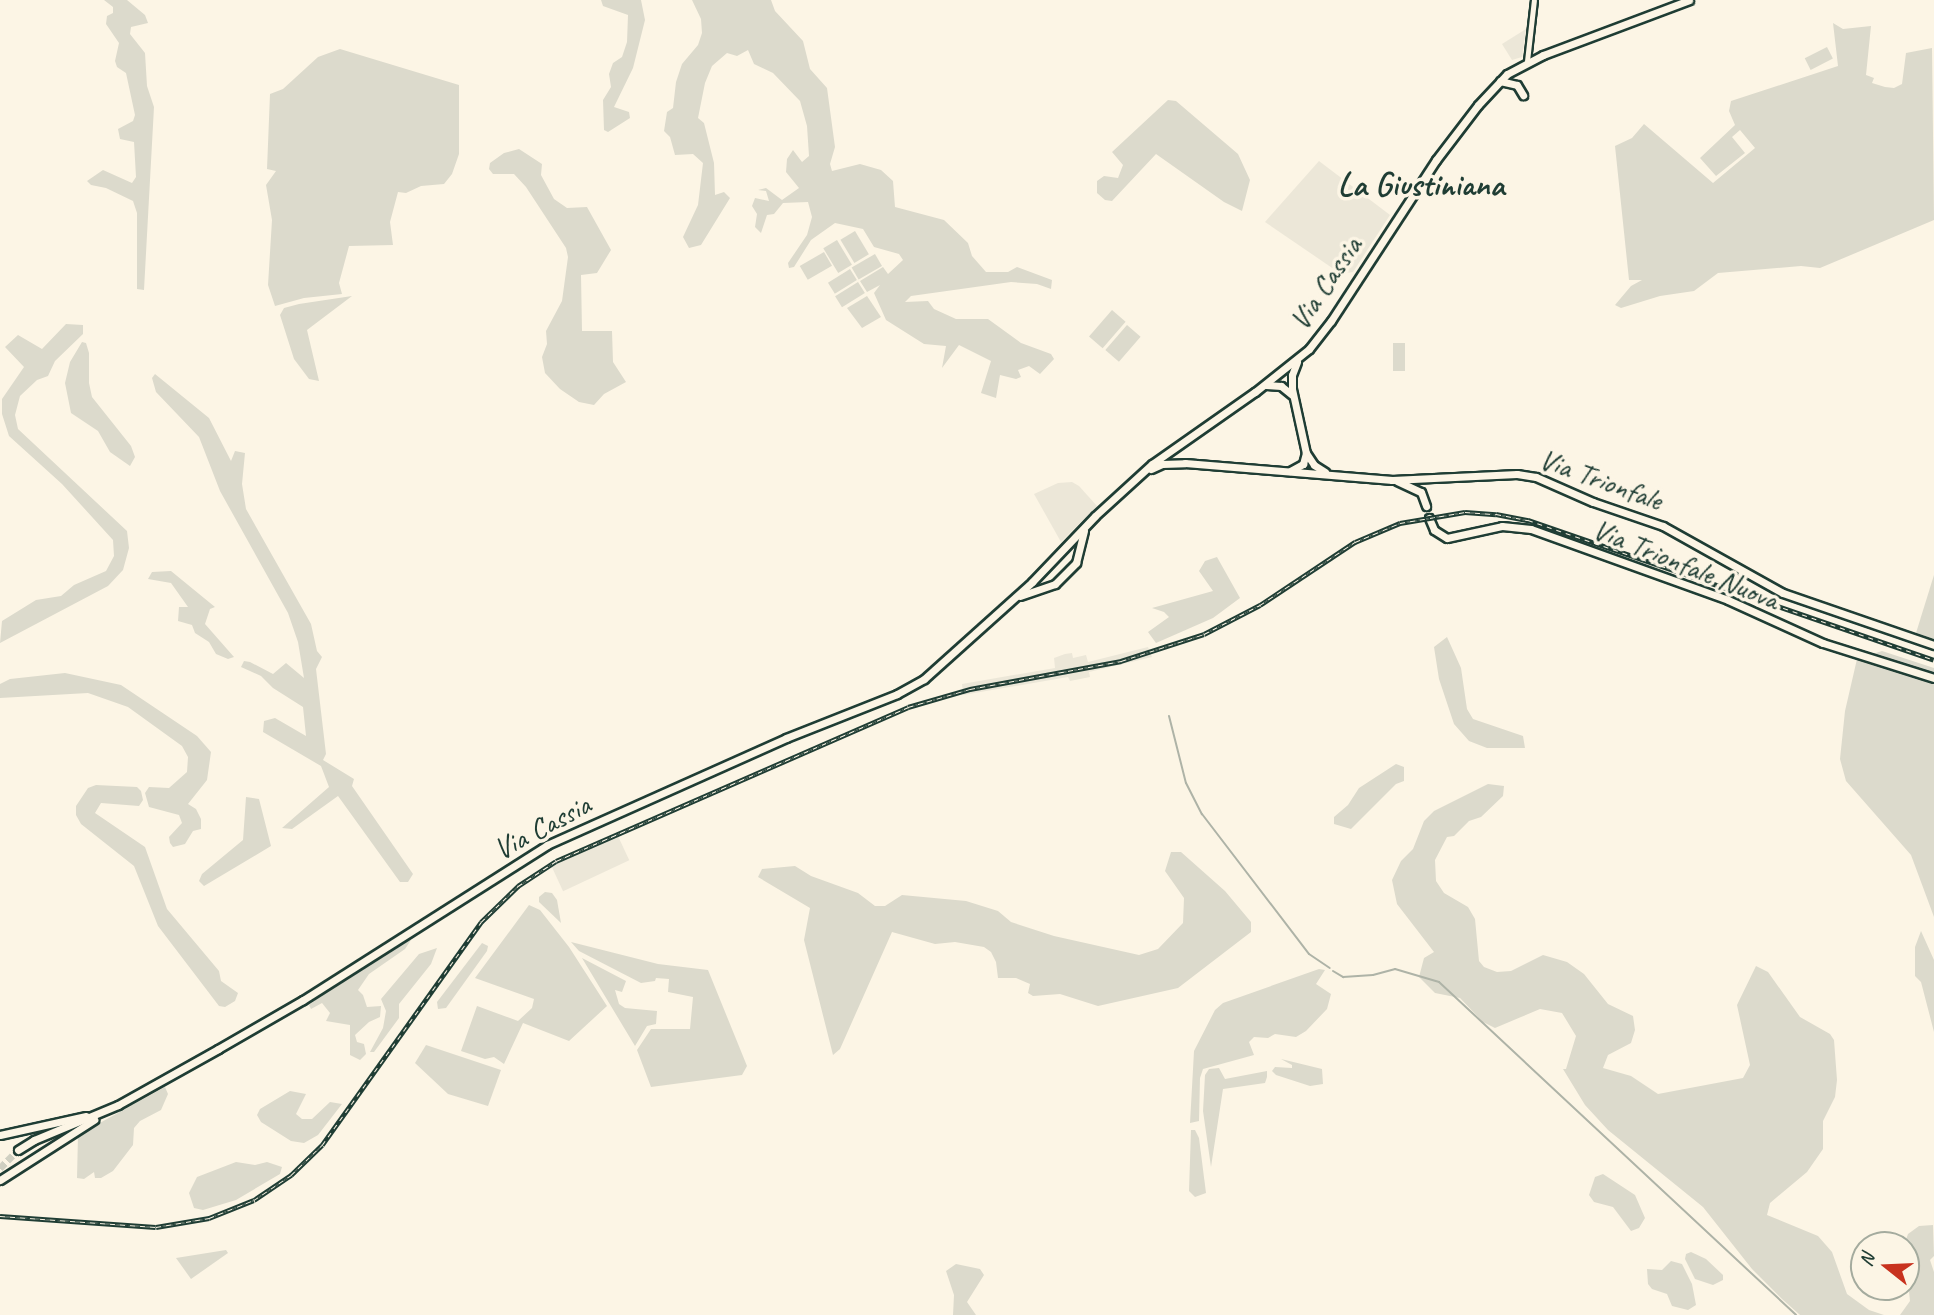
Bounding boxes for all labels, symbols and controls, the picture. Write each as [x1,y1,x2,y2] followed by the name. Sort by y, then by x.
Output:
[1338,165,1504,205] district label: La Giustiniana
[1281,229,1369,337] street label: Via Cassia
[1535,440,1667,518] street label: Via Trionfale
[1588,510,1784,618] street label: Via Trionfale Nuova
[487,786,597,868] street label: Via Cassia
[1850,1231,1920,1301] north arrow
[1854,1251,1880,1269] text: N

